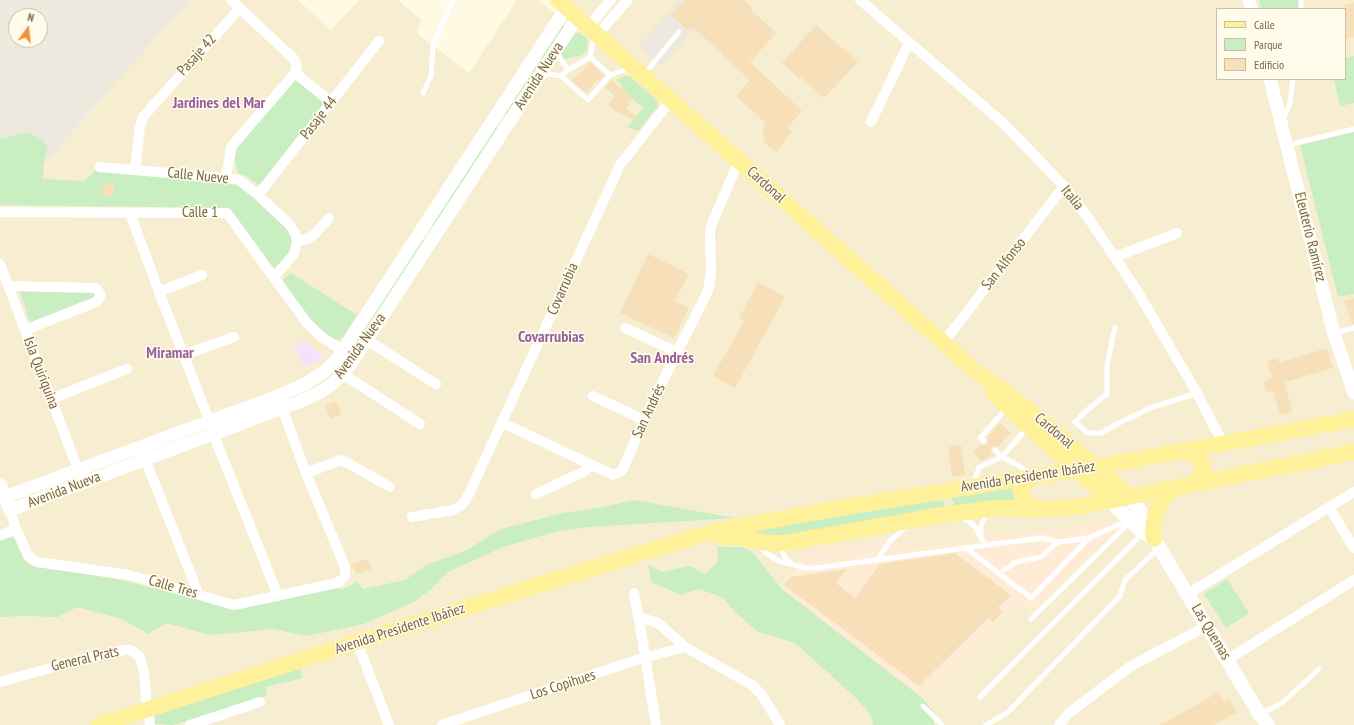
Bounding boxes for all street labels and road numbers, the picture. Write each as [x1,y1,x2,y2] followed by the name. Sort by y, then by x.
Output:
[174,31,220,79] street label: Pasaje 42
[511,39,567,113] street label: Avenida Nueva
[297,93,341,143] street label: Pasaje 44
[743,163,789,207] street label: Cardonal
[166,164,230,188] street label: Calle Nueve
[1057,182,1087,214] street label: Italia
[1290,190,1330,284] street label: Eleuterio Ramírez
[182,204,218,222] street label: Calle 1
[978,234,1030,294] street label: San Alfonso
[544,260,582,318] street label: Covarrubia
[330,310,390,382] street label: Avenida Nueva
[19,335,63,411] street label: Isla Quiriquina
[629,381,669,441] street label: San Andrés
[1031,409,1077,453] street label: Cardonal
[959,457,1097,497] street label: Avenida Presidente Ibáñez
[25,468,103,512] street label: Avenida Nueva
[147,571,199,603] street label: Calle Tres
[333,599,467,659] street label: Avenida Presidente Ibáñez
[1187,601,1235,663] street label: Las Quemas
[49,642,121,676] street label: General Prats
[528,666,598,704] street label: Los Copihues

